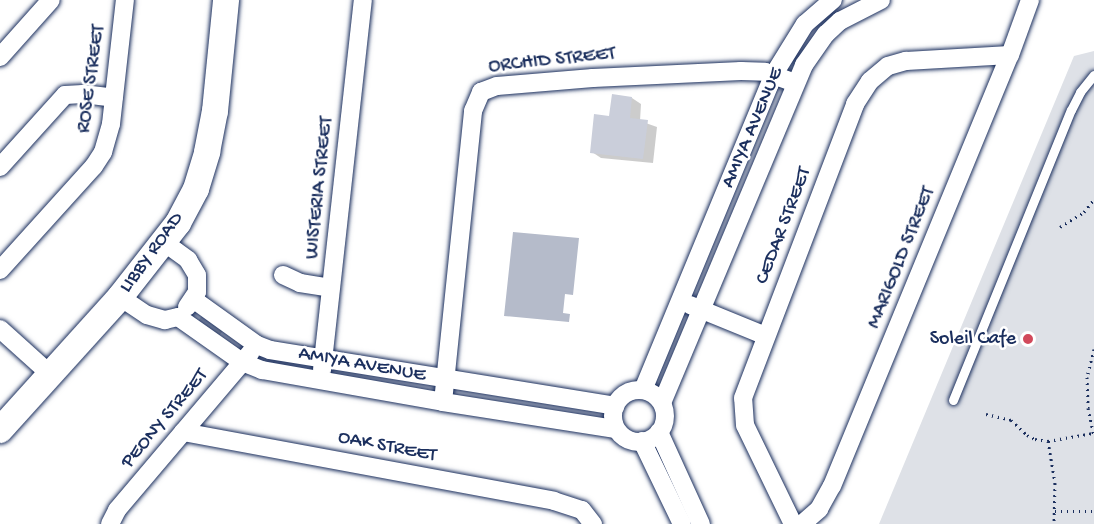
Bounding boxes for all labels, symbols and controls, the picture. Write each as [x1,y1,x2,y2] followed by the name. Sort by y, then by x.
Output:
[73,23,111,135] street label: ROSE STREET
[487,42,617,80] street label: ORCHID STREET
[717,64,789,192] street label: AMIYA AVENUE
[301,116,339,260] street label: WISTERIA STREET
[751,164,817,288] street label: CEDAR STREET
[863,184,941,332] street label: MARIGOLD STREET
[115,208,189,298] street label: LIBBY ROAD
[930,327,1016,351] place label: Soleil Cafe
[1021,332,1035,346] marker: Soleil Cafe
[297,342,427,388] street label: AMIYA AVENUE
[116,364,214,474] street label: PEONY STREET
[336,426,438,468] street label: OAK STREET

